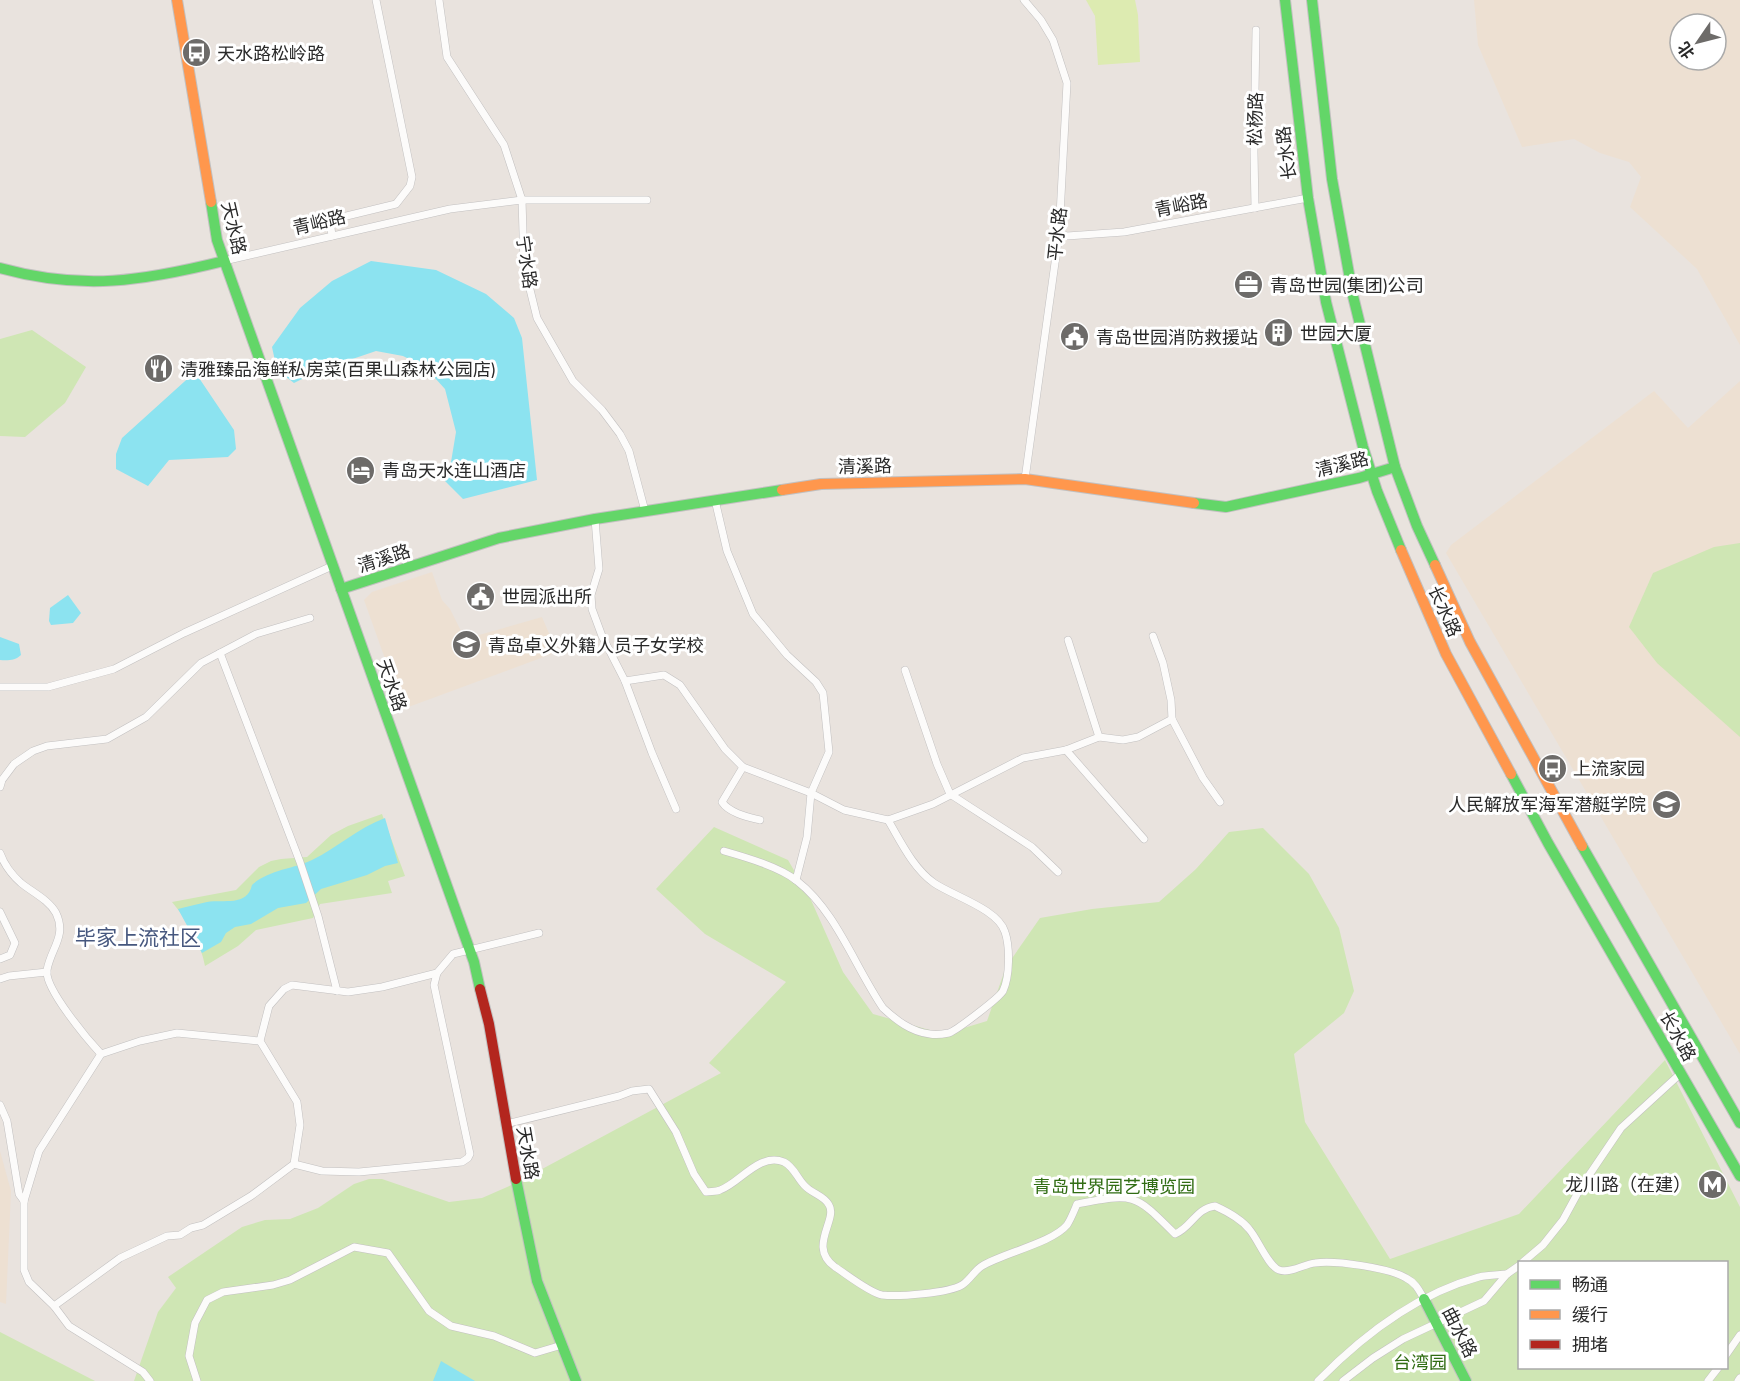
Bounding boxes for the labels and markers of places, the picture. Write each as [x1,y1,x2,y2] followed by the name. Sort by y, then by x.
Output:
[180,37,212,69] bus stop icon: 天水路松岭路
[217,40,325,67] place label: 天水路松岭路
[1233,269,1265,301] office icon: 青岛世园(集团)公司
[1270,272,1424,299] place label: 青岛世园(集团)公司
[1263,317,1295,349] building icon: 世园大厦
[1300,320,1372,347] place label: 世园大厦
[1059,321,1091,353] public building icon: 青岛世园消防救援站
[1096,324,1258,351] place label: 青岛世园消防救援站
[143,353,175,385] restaurant icon: 清雅臻品海鲜私房菜(百果山森林公园店)
[180,356,496,383] place label: 清雅臻品海鲜私房菜(百果山森林公园店)
[345,454,377,486] hotel icon: 青岛天水连山酒店
[382,457,526,484] place label: 青岛天水连山酒店
[465,580,497,612] public building icon: 世园派出所
[502,583,592,610] place label: 世园派出所
[451,629,483,661] school or university icon: 青岛卓义外籍人员子女学校
[488,632,704,659] place label: 青岛卓义外籍人员子女学校
[1536,752,1568,784] bus stop icon: 上流家园
[1573,755,1645,782] place label: 上流家园
[1651,788,1683,820] school or university icon: 人民解放军海军潜艇学院
[1448,791,1646,818] place label: 人民解放军海军潜艇学院
[1696,1168,1728,1200] metro station icon: 龙川路（在建）
[1565,1171,1691,1198] place label: 龙川路（在建）

